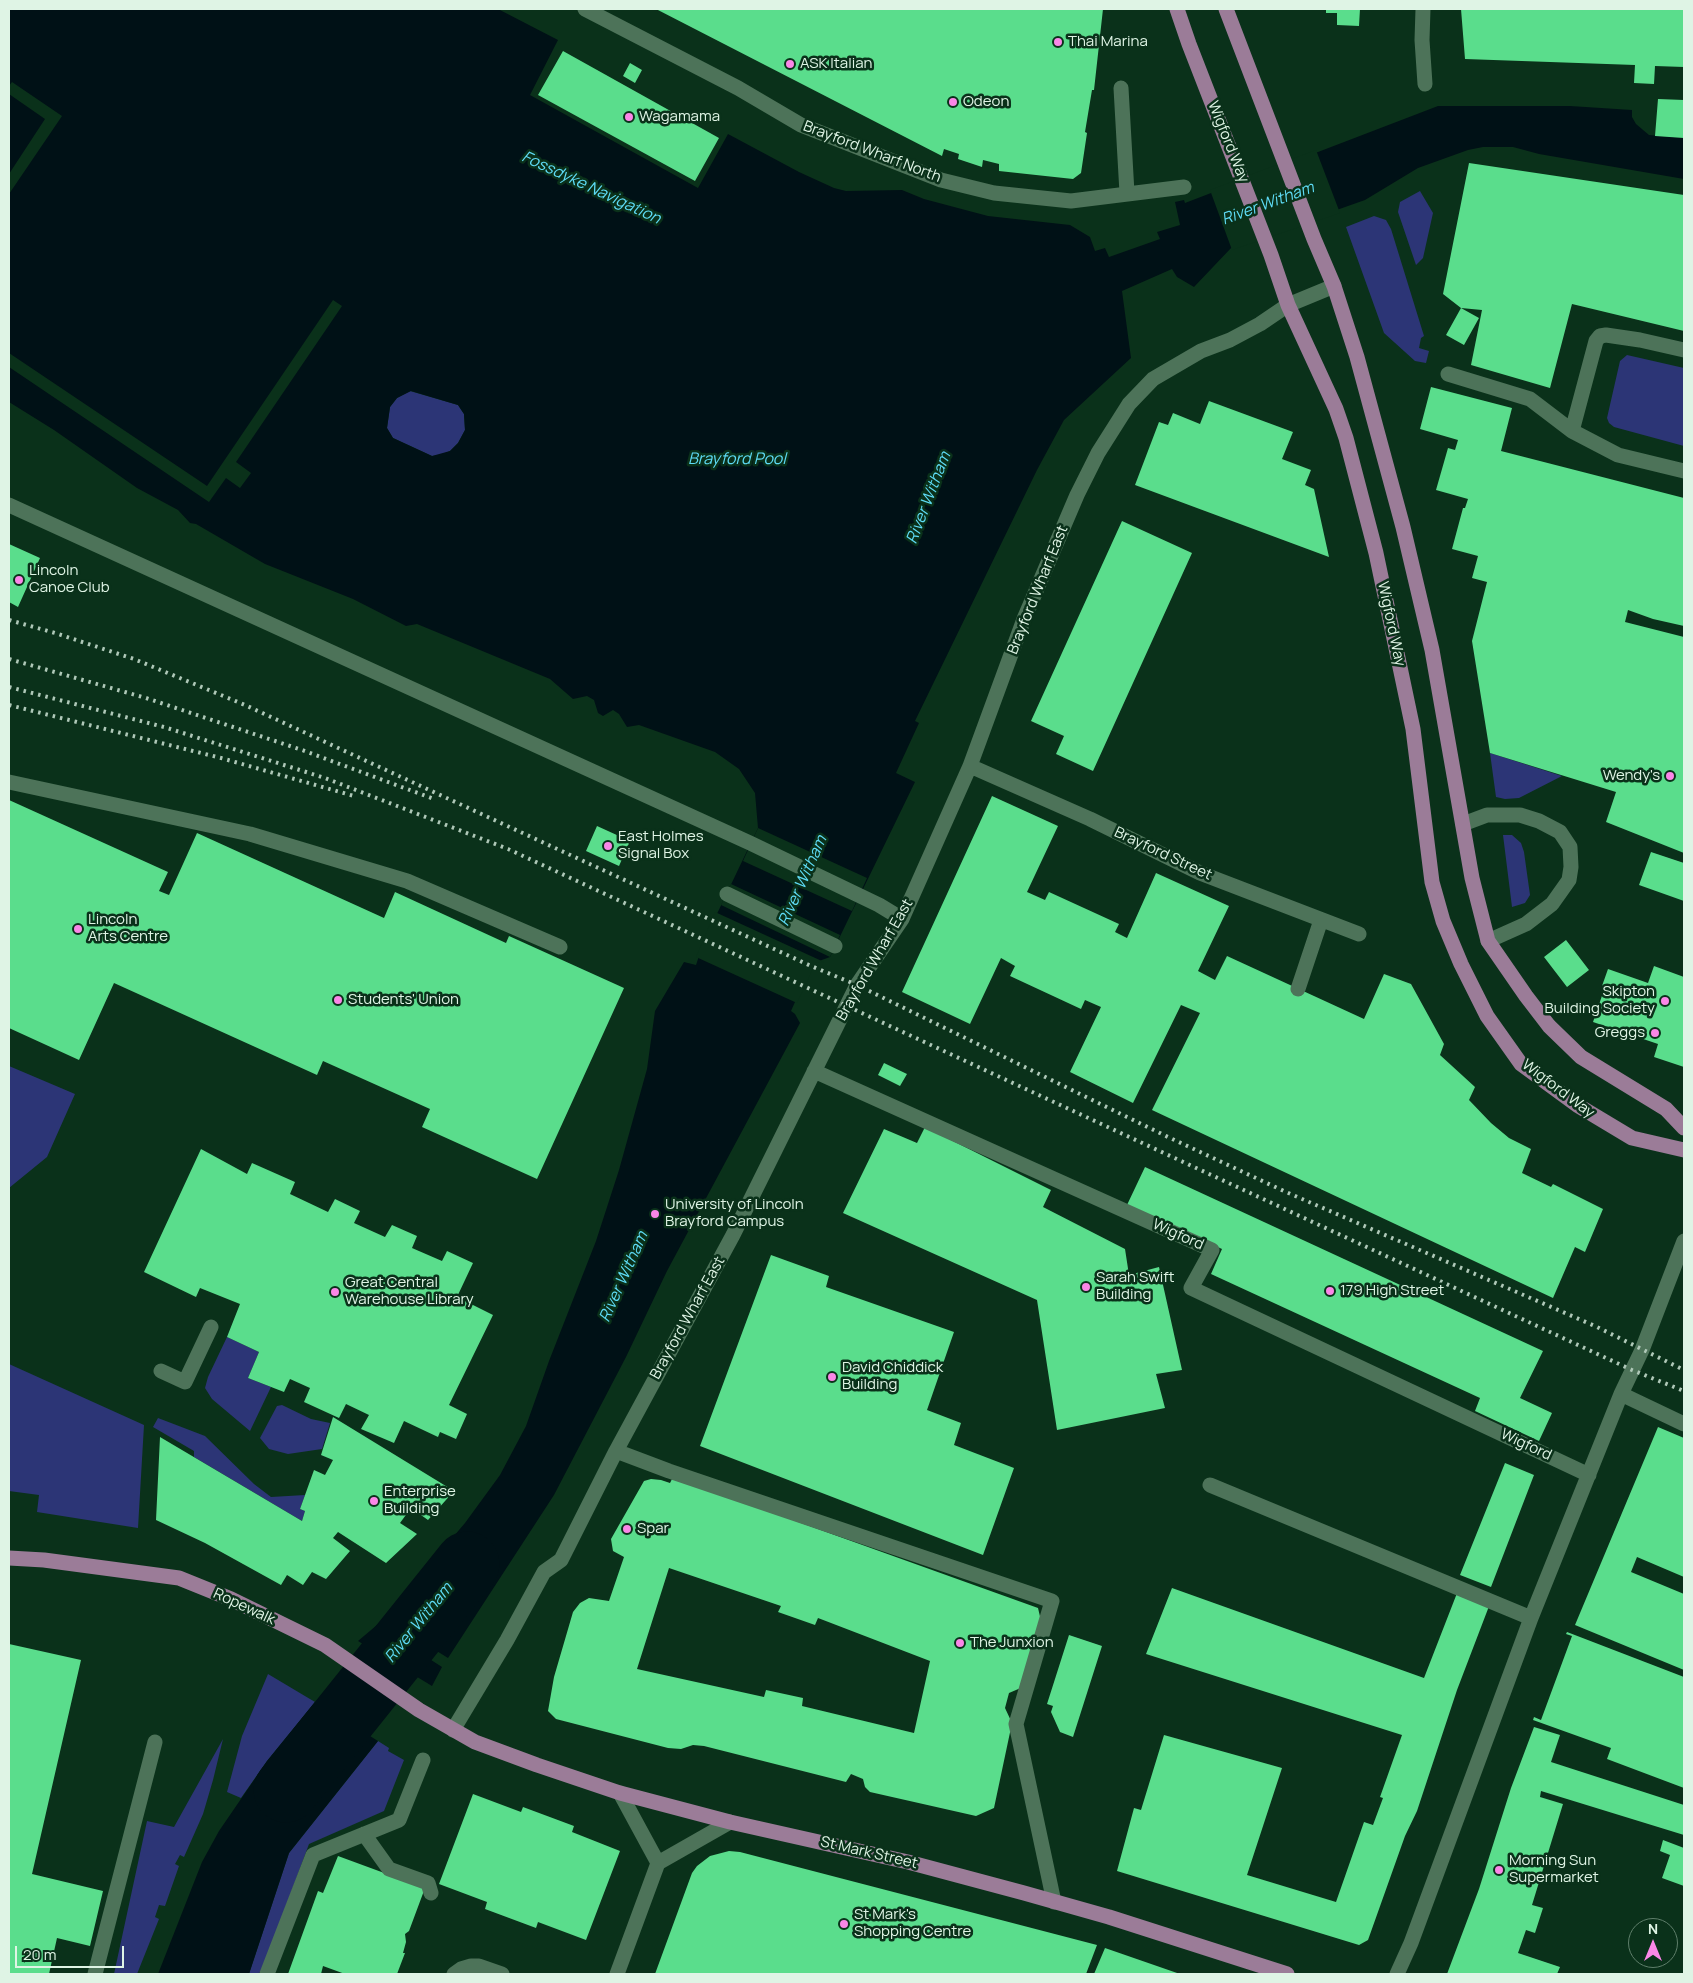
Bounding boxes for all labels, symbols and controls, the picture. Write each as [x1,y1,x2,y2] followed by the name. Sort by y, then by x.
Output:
[1068,33,1148,51] place label: Thai Marina
[1052,36,1064,48] marker: Thai Marina
[800,55,872,73] place label: ASK Italian
[784,58,796,70] marker: ASK Italian
[963,93,1009,111] place label: Odeon
[947,96,959,108] marker: Odeon
[1203,99,1253,185] street label: Wigford Way
[639,108,720,126] place label: Wagamama
[623,111,635,123] marker: Wagamama
[801,117,943,187] street label: Brayford Wharf North
[518,147,664,229] water label: Fossdyke Navigation
[1219,178,1317,230] water label: River Witham
[903,449,955,547] water label: River Witham
[688,450,786,470] water label: Brayford Pool
[1004,523,1072,657] street label: Brayford Wharf East
[29,562,110,597] place label: Lincoln Canoe Club
[13,574,25,586] marker: Lincoln Canoe Club
[1373,580,1409,668] street label: Wigford Way
[1603,767,1660,785] place label: Wendy's
[1664,770,1676,782] marker: Wendy's
[1111,823,1215,885] street label: Brayford Street
[618,828,704,863] place label: East Holmes Signal Box
[775,833,831,929] water label: River Witham
[602,840,614,852] marker: East Holmes Signal Box
[833,896,917,1024] street label: Brayford Wharf East
[88,911,168,946] place label: Lincoln Arts Centre
[72,923,84,935] marker: Lincoln Arts Centre
[1545,983,1655,1018] place label: Skipton Building Society
[348,991,459,1009] place label: Students' Union
[332,994,344,1006] marker: Students' Union
[1659,995,1671,1007] marker: Skipton Building Society
[1595,1024,1645,1042] place label: Greggs
[1649,1027,1661,1039] marker: Greggs
[1518,1056,1598,1122] street label: Wigford Way
[665,1196,804,1231] place label: University of Lincoln Brayford Campus
[649,1208,661,1220] marker: University of Lincoln Brayford Campus
[1150,1216,1206,1254] street label: Wigford
[596,1229,652,1325] water label: River Witham
[647,1254,729,1382] street label: Brayford Wharf East
[1096,1269,1175,1304] place label: Sarah Swift Building
[345,1274,474,1309] place label: Great Central Warehouse Library
[1080,1281,1092,1293] marker: Sarah Swift Building
[1340,1282,1444,1300] place label: 179 High Street
[1324,1285,1336,1297] marker: 179 High Street
[329,1286,341,1298] marker: Great Central Warehouse Library
[842,1359,943,1394] place label: David Chiddick Building
[826,1371,838,1383] marker: David Chiddick Building
[1498,1425,1554,1465] street label: Wigford
[384,1483,456,1518] place label: Enterprise Building
[368,1495,380,1507] marker: Enterprise Building
[637,1520,669,1538] place label: Spar
[621,1523,633,1535] marker: Spar
[381,1579,457,1667] water label: River Witham
[210,1585,278,1629] street label: Ropewalk
[970,1634,1054,1652] place label: The Junxion
[954,1637,966,1649] marker: The Junxion
[819,1833,919,1873] street label: St Mark Street
[1509,1852,1599,1887] place label: Morning Sun Supermarket
[1493,1864,1505,1876] marker: Morning Sun Supermarket
[854,1906,971,1941] place label: St Mark's Shopping Centre
[838,1918,850,1930] marker: St Mark's Shopping Centre
[1628,1918,1678,1968] north arrow
[1648,1919,1658,1938] text: N
[18,1936,126,1968] scale bar
[23,1944,56,1965] text: 20 m

